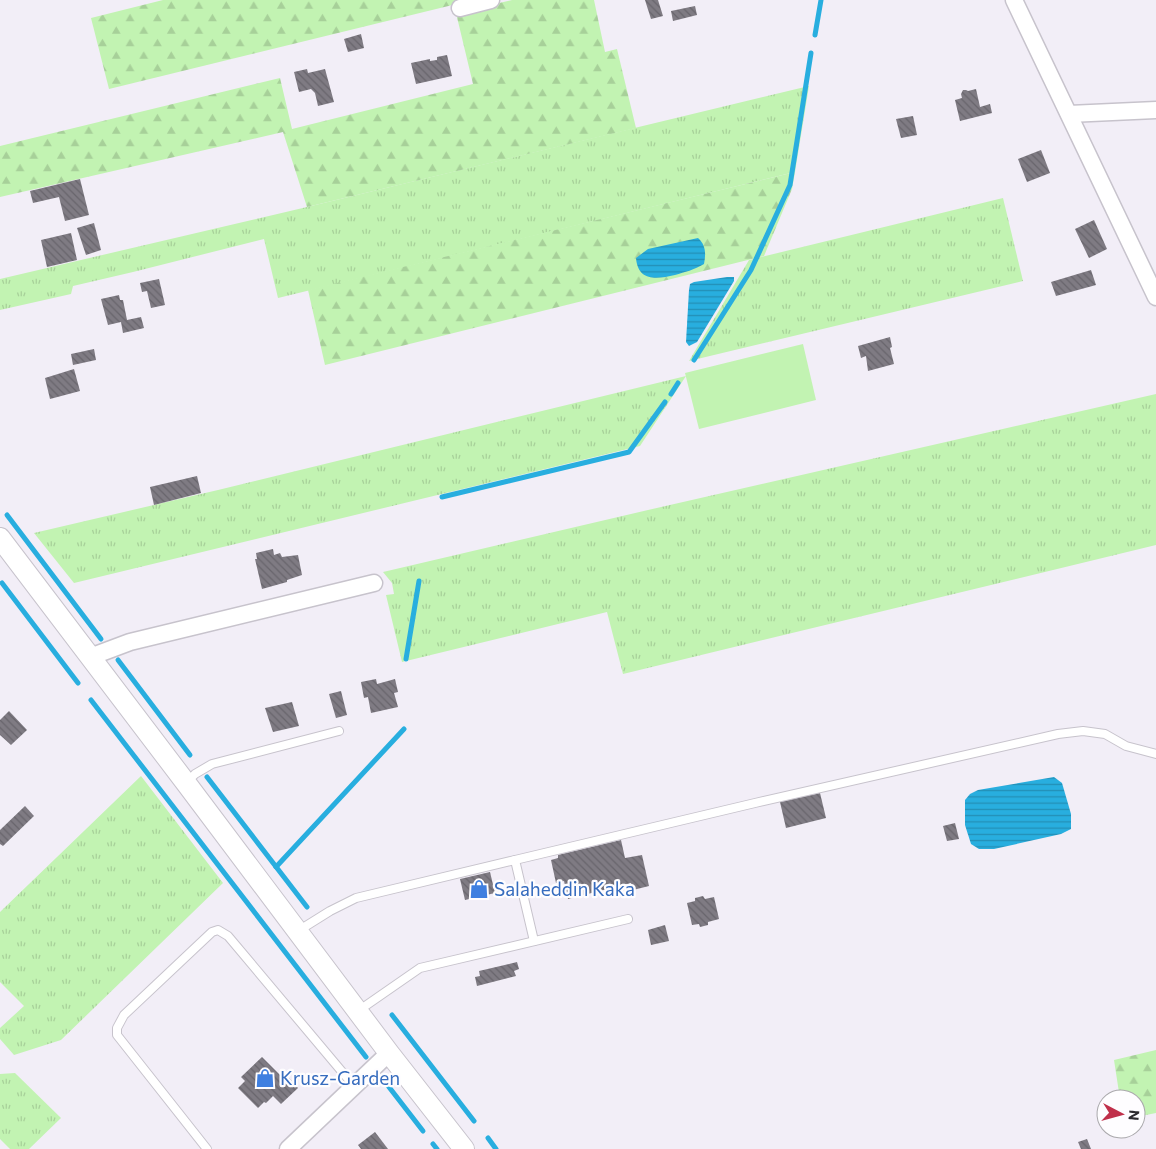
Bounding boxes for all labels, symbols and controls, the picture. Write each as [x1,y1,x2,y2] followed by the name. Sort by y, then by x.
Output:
[494,877,635,900] place label: Salaheddin Kaka
[468,878,490,900] shop icon: Salaheddin Kaka
[280,1066,400,1089] place label: Krusz-Garden
[254,1067,276,1089] shop icon: Krusz-Garden
[1096,1089,1146,1139] north arrow
[1125,1109,1143,1122] text: N

